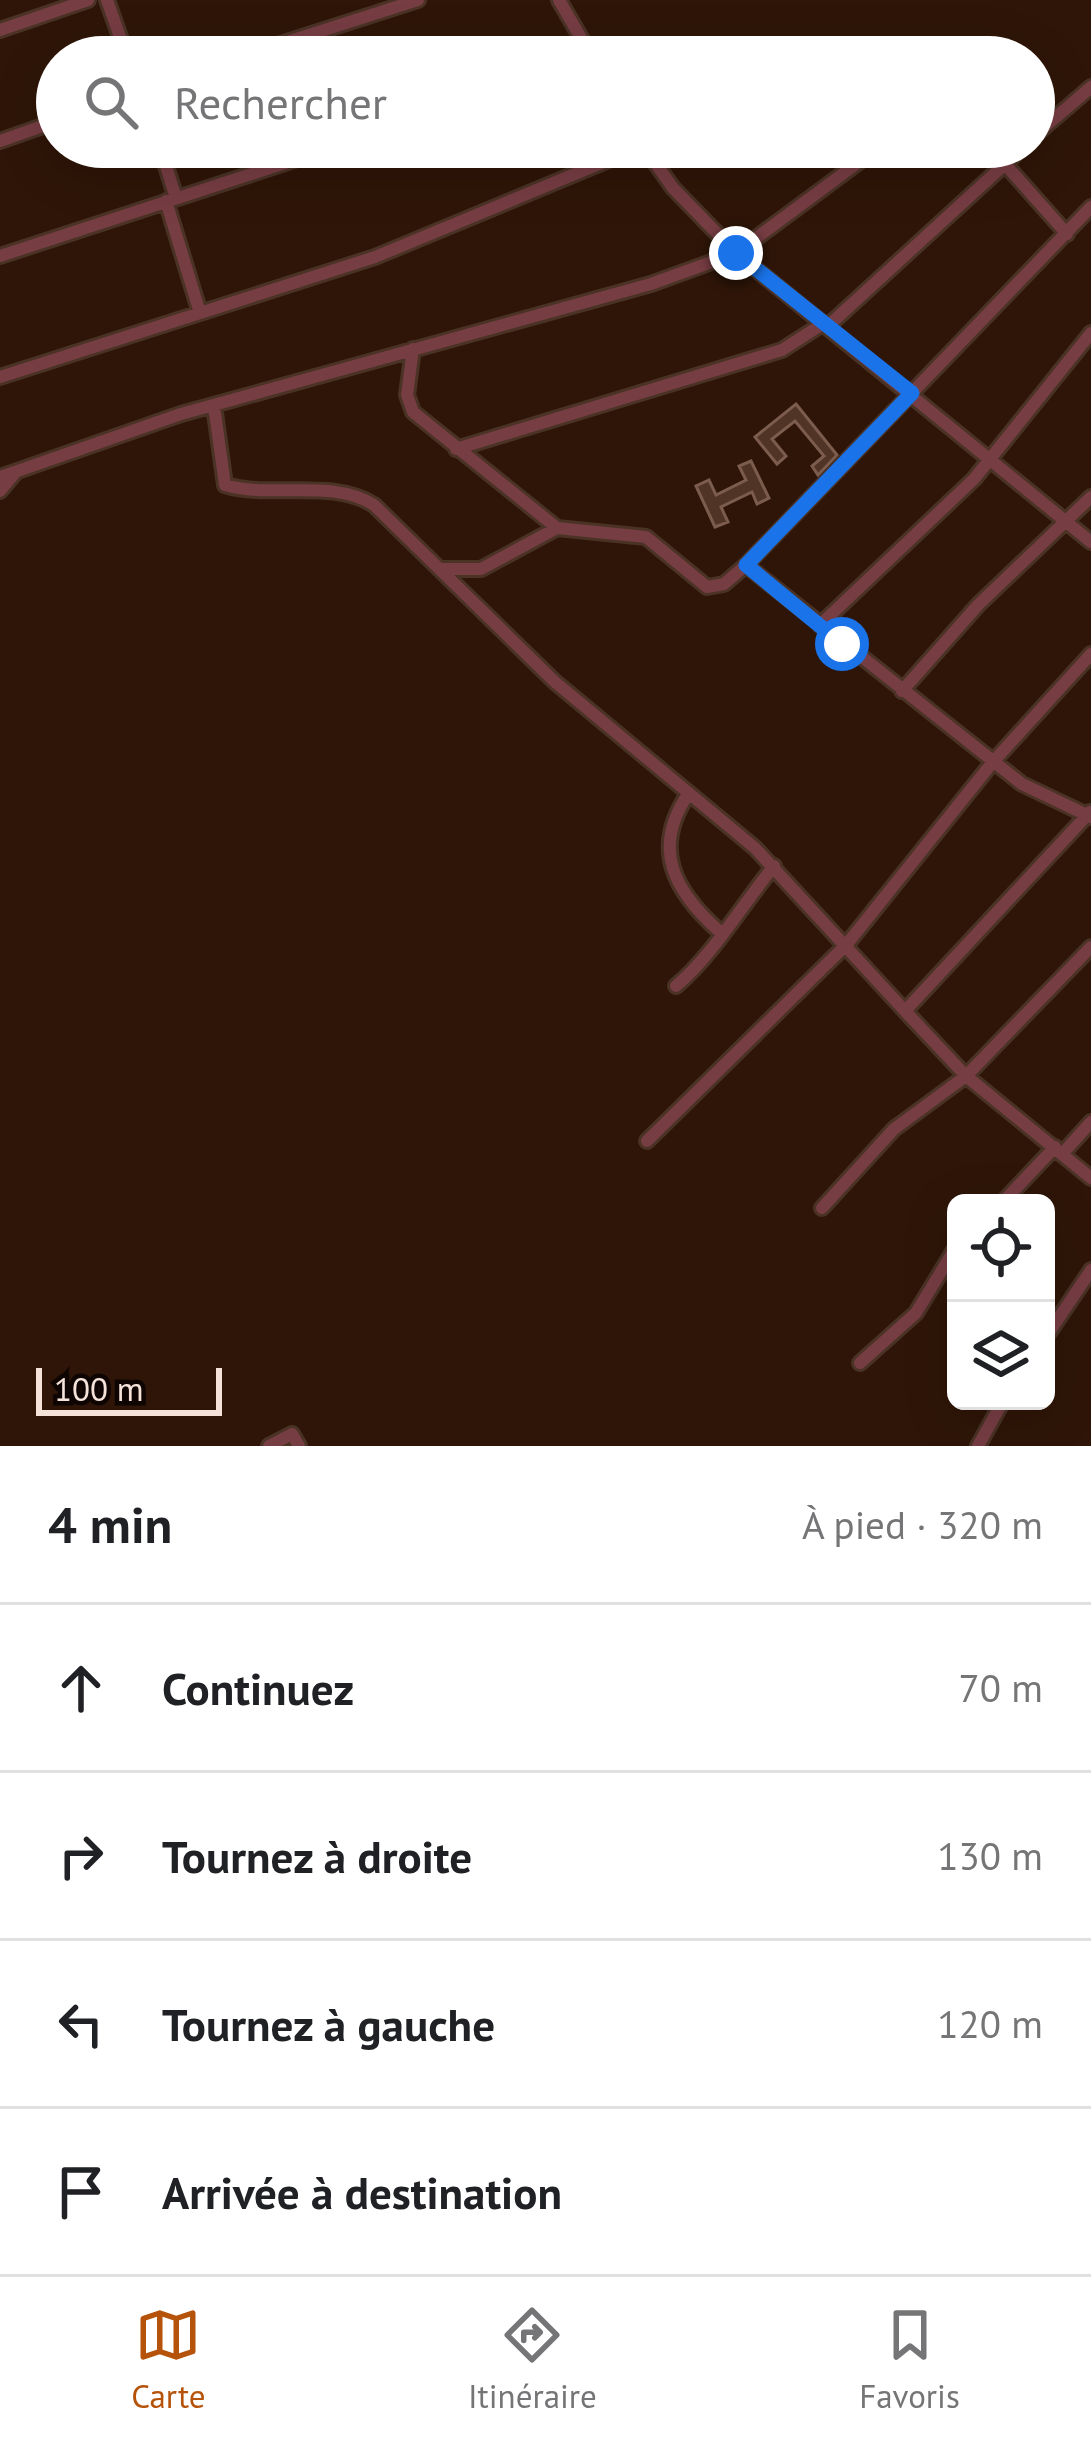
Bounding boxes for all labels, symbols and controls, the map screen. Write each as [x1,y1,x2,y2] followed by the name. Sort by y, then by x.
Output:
[36,36,1055,168] search box
[78,69,144,135] icon: search
[174,73,387,131] text: Rechercher
[709,226,763,280] route end
[815,617,869,671] route start
[947,1194,1055,1410] map controls
[947,1194,1055,1302] button: locate
[947,1302,1055,1410] button: layers
[36,1362,222,1415] scale bar
[54,1367,144,1410] text: 100 m
[48,1491,172,1557] text: 4 min
[802,1499,1043,1550] text: À pied · 320 m
[48,1655,114,1721] icon: ahead
[162,1659,354,1717] text: Continuez
[958,1662,1043,1713] text: 70 m
[48,1823,114,1889] icon: right
[162,1827,472,1885] text: Tournez à droite
[937,1830,1043,1881] text: 130 m
[48,1991,114,2057] icon: left
[162,1995,495,2053] text: Tournez à gauche
[937,1998,1043,2049] text: 120 m
[48,2159,114,2225] icon: arrive
[162,2163,562,2221] text: Arrivée à destination
[131,2302,206,2417] tab: Carte
[468,2302,597,2417] tab: Itinéraire
[859,2302,960,2417] tab: Favoris

